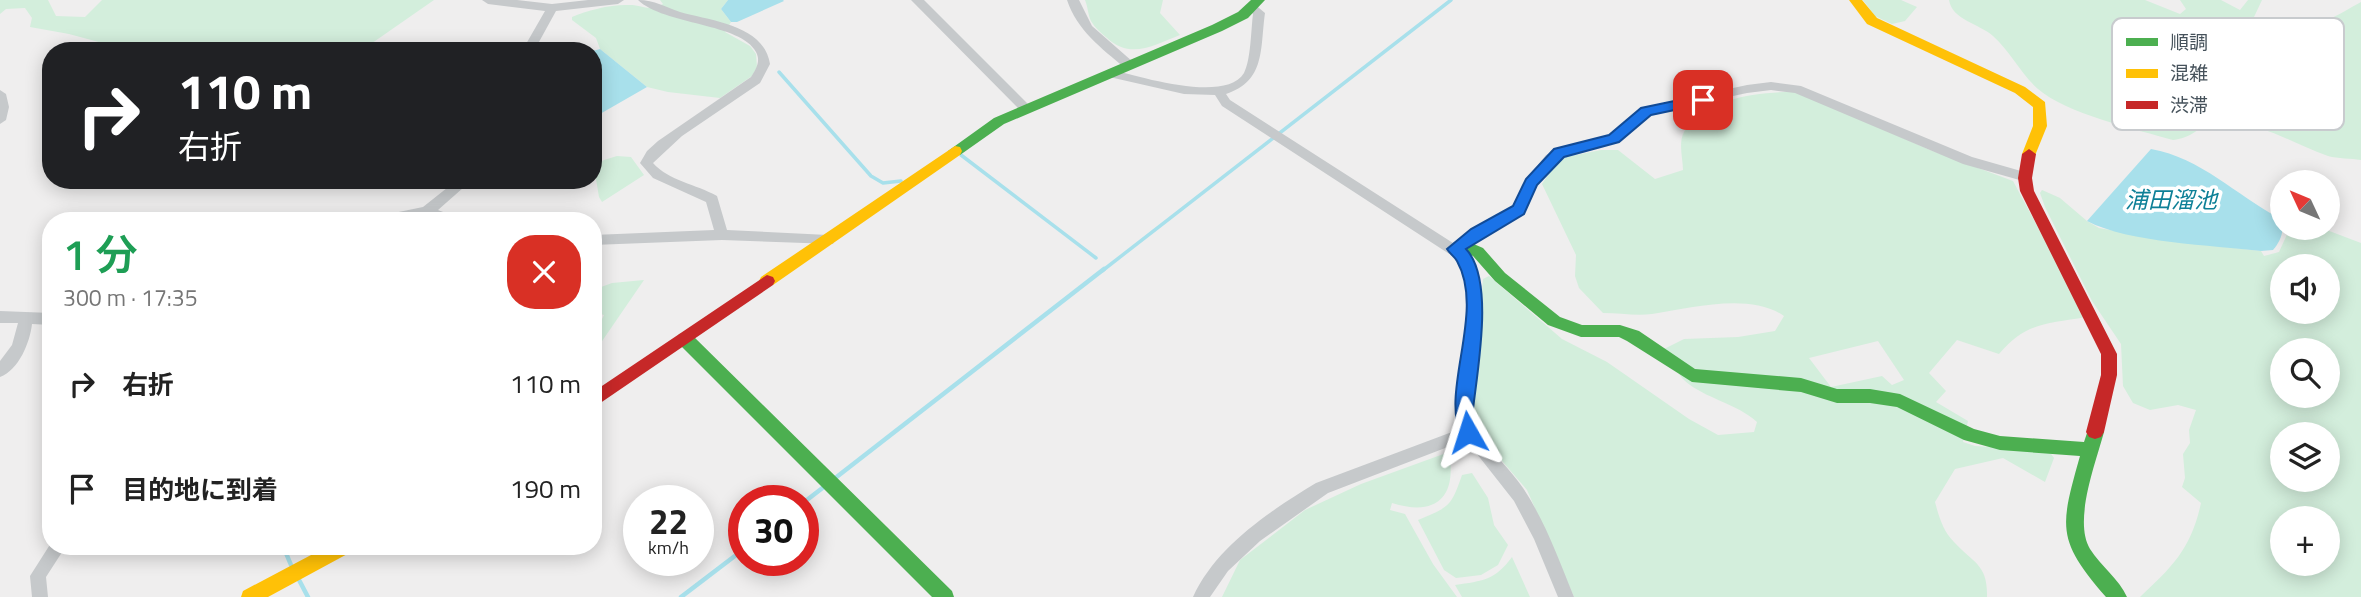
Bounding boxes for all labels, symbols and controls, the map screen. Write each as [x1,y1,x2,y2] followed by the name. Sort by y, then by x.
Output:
[2112,18,2344,130] legend
[2170,27,2208,56] text: 順調
[178,53,312,128] text: 110 m
[2170,58,2208,87] text: 混雑
[63,70,154,161] icon: right
[1673,70,1733,130] pin
[1684,81,1722,119] icon: arrive
[2170,90,2208,119] text: 渋滞
[178,122,242,170] text: 右折
[2270,170,2340,240] north arrow
[2270,170,2340,576] map controls
[2125,182,2219,217] water label: 浦田溜池
[63,222,138,286] text: 1 分
[507,235,581,309] button: close
[2270,254,2340,324] button: sound
[63,280,198,315] text: 300 m · 17:35
[2270,338,2340,408] button: search
[510,364,581,403] text: 110 m
[63,365,101,403] icon: right
[122,365,174,404] text: 右折
[1431,395,1505,469] position arrow
[2270,422,2340,492] button: layers
[510,469,581,508] text: 190 m
[63,470,101,508] icon: arrive
[122,470,278,509] text: 目的地に到着
[728,485,819,576] speed limit sign: 30
[649,494,688,548] text: 22
[2270,506,2340,576] button: +
[648,534,689,561] text: km/h

